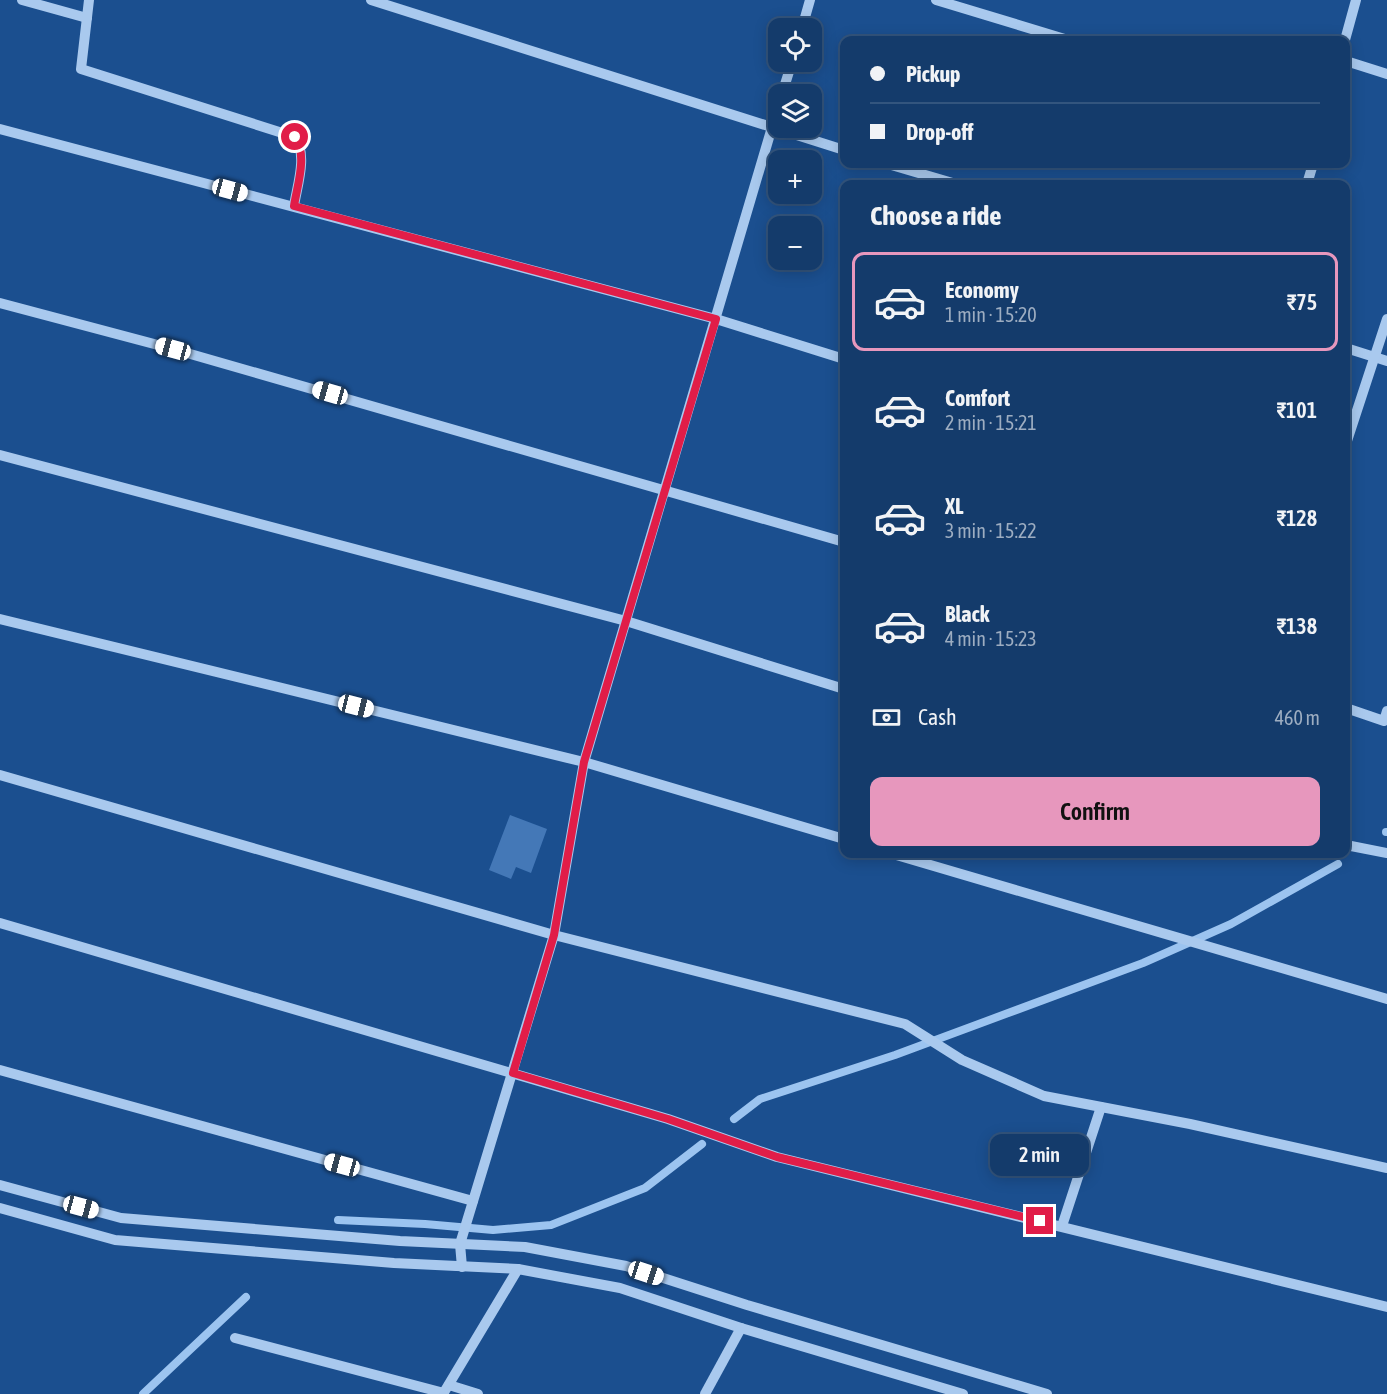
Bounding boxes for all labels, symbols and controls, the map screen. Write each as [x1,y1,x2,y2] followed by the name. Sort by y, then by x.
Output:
[768,18,822,270] map controls
[768,18,822,72] button: locate
[906,61,961,87] text: Pickup
[768,84,822,138] button: layers
[906,119,973,145] text: Drop-off
[281,123,308,150] route start
[768,150,822,204] button: +
[210,177,250,203] car
[870,200,1002,231] text: Choose a ride
[768,216,822,270] button: −
[873,275,927,329] icon: car
[945,277,1019,303] text: Economy
[1287,289,1317,315] text: ₹75
[945,303,1037,326] text: 1 min · 15:20
[153,336,193,362] car
[310,379,350,407] car
[873,383,927,437] icon: car
[945,385,1010,411] text: Comfort
[1277,397,1317,423] text: ₹101
[945,411,1037,434] text: 2 min · 15:21
[873,491,927,545] icon: car
[945,493,963,519] text: XL
[1277,505,1317,531] text: ₹128
[945,519,1037,542] text: 3 min · 15:22
[873,599,927,653] icon: car
[945,601,989,627] text: Black
[1277,613,1317,639] text: ₹138
[945,627,1037,650] text: 4 min · 15:23
[336,693,376,719] car
[870,701,903,734] icon: cash
[918,704,957,730] text: Cash
[1275,706,1320,729] text: 460 m
[870,777,1320,846] button: Confirm
[990,1134,1090,1176] callout: 2 min
[1019,1143,1060,1166] text: 2 min
[322,1152,362,1178] car
[61,1194,101,1220] car
[1026,1207,1053,1234] route end
[626,1259,666,1287] car

